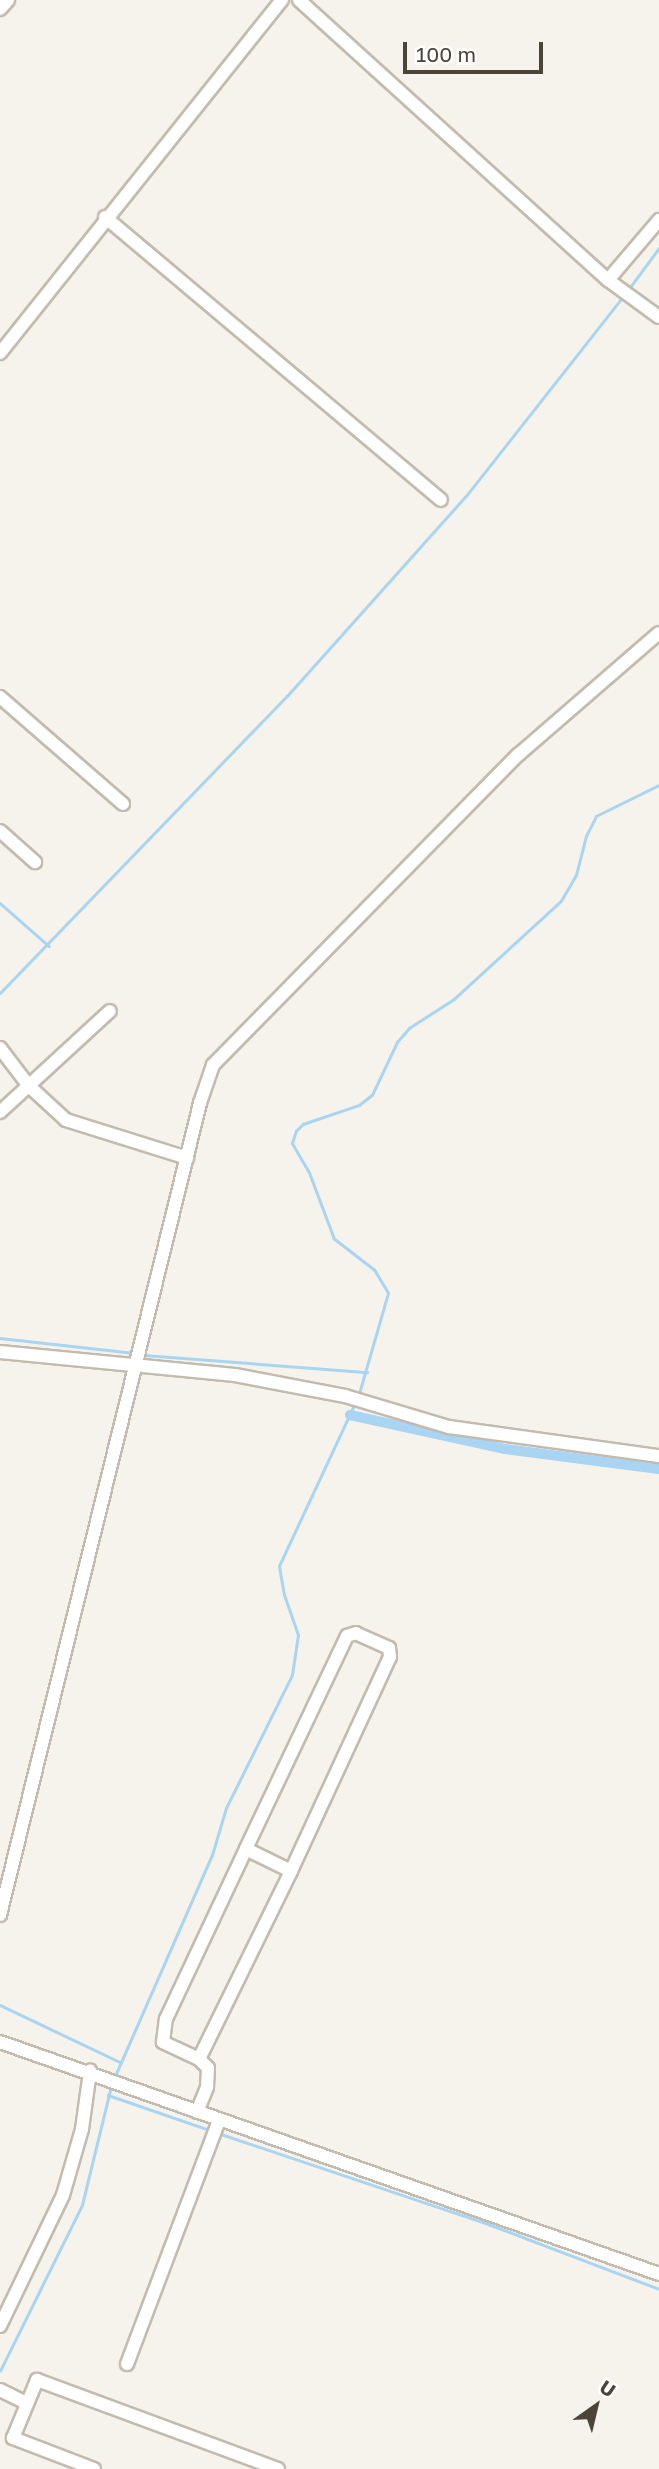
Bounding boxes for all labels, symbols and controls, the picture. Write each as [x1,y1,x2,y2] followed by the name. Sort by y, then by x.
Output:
[407,28,547,72] scale bar
[416,41,476,67] text: 100 m
[561,2371,631,2441] north arrow
[596,2375,620,2402] text: U

